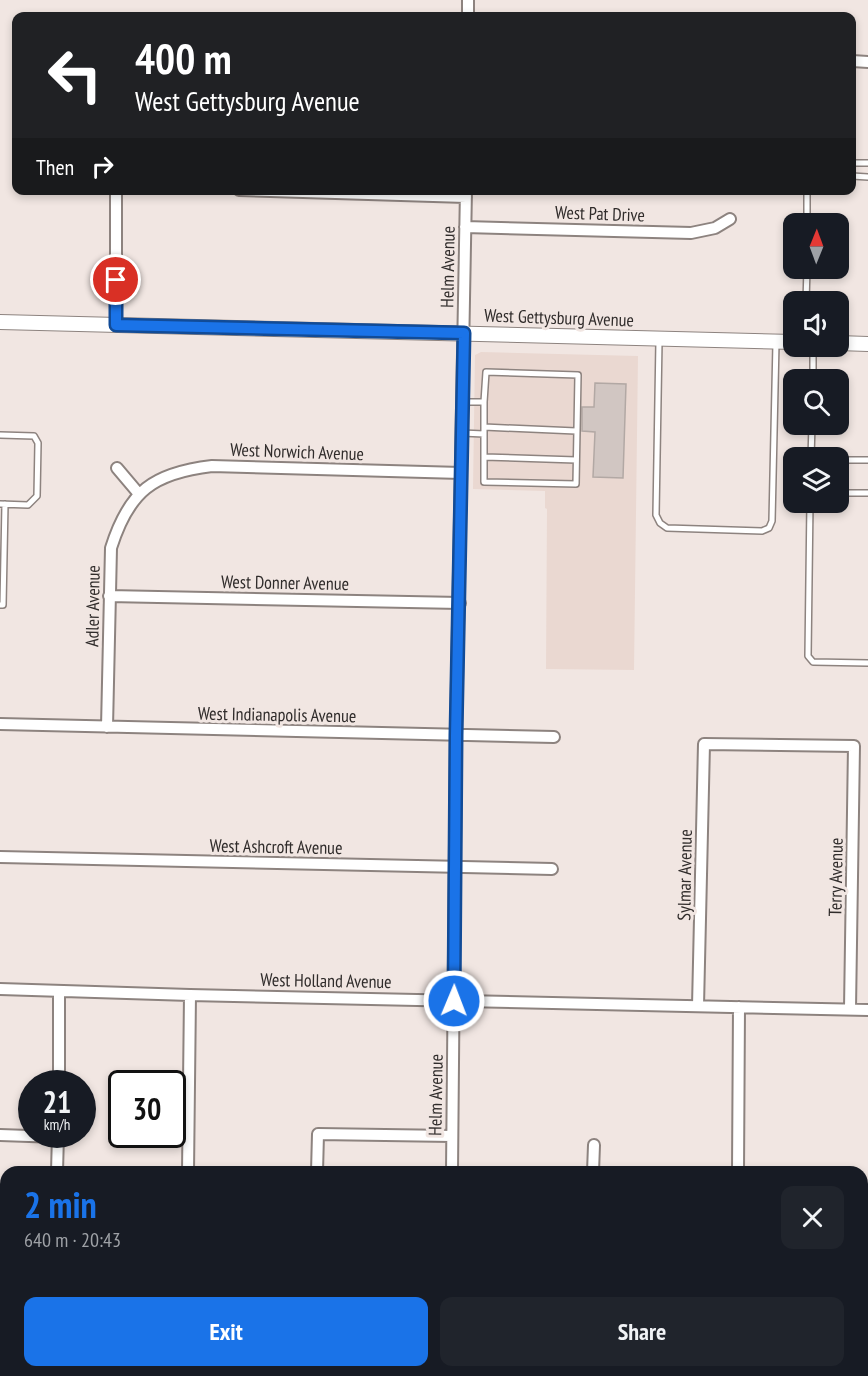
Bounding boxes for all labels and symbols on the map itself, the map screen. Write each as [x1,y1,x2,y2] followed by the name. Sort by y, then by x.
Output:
[555,200,645,227] street label: West Pat Drive
[783,213,849,279] north arrow
[435,226,460,308] street label: Helm Avenue
[90,254,141,305] pin
[484,303,634,332] street label: West Gettysburg Avenue
[230,438,364,465] street label: West Norwich Avenue
[80,565,105,647] street label: Adler Avenue
[221,570,349,595] street label: West Donner Avenue
[198,702,356,727] street label: West Indianapolis Avenue
[672,829,697,921] street label: Sylmar Avenue
[209,834,343,859] street label: West Ashcroft Avenue
[823,837,848,916] street label: Terry Avenue
[260,968,392,993] street label: West Holland Avenue
[422,969,486,1033] position arrow
[423,1054,448,1136] street label: Helm Avenue
[108,1070,186,1148] speed limit sign: 30

